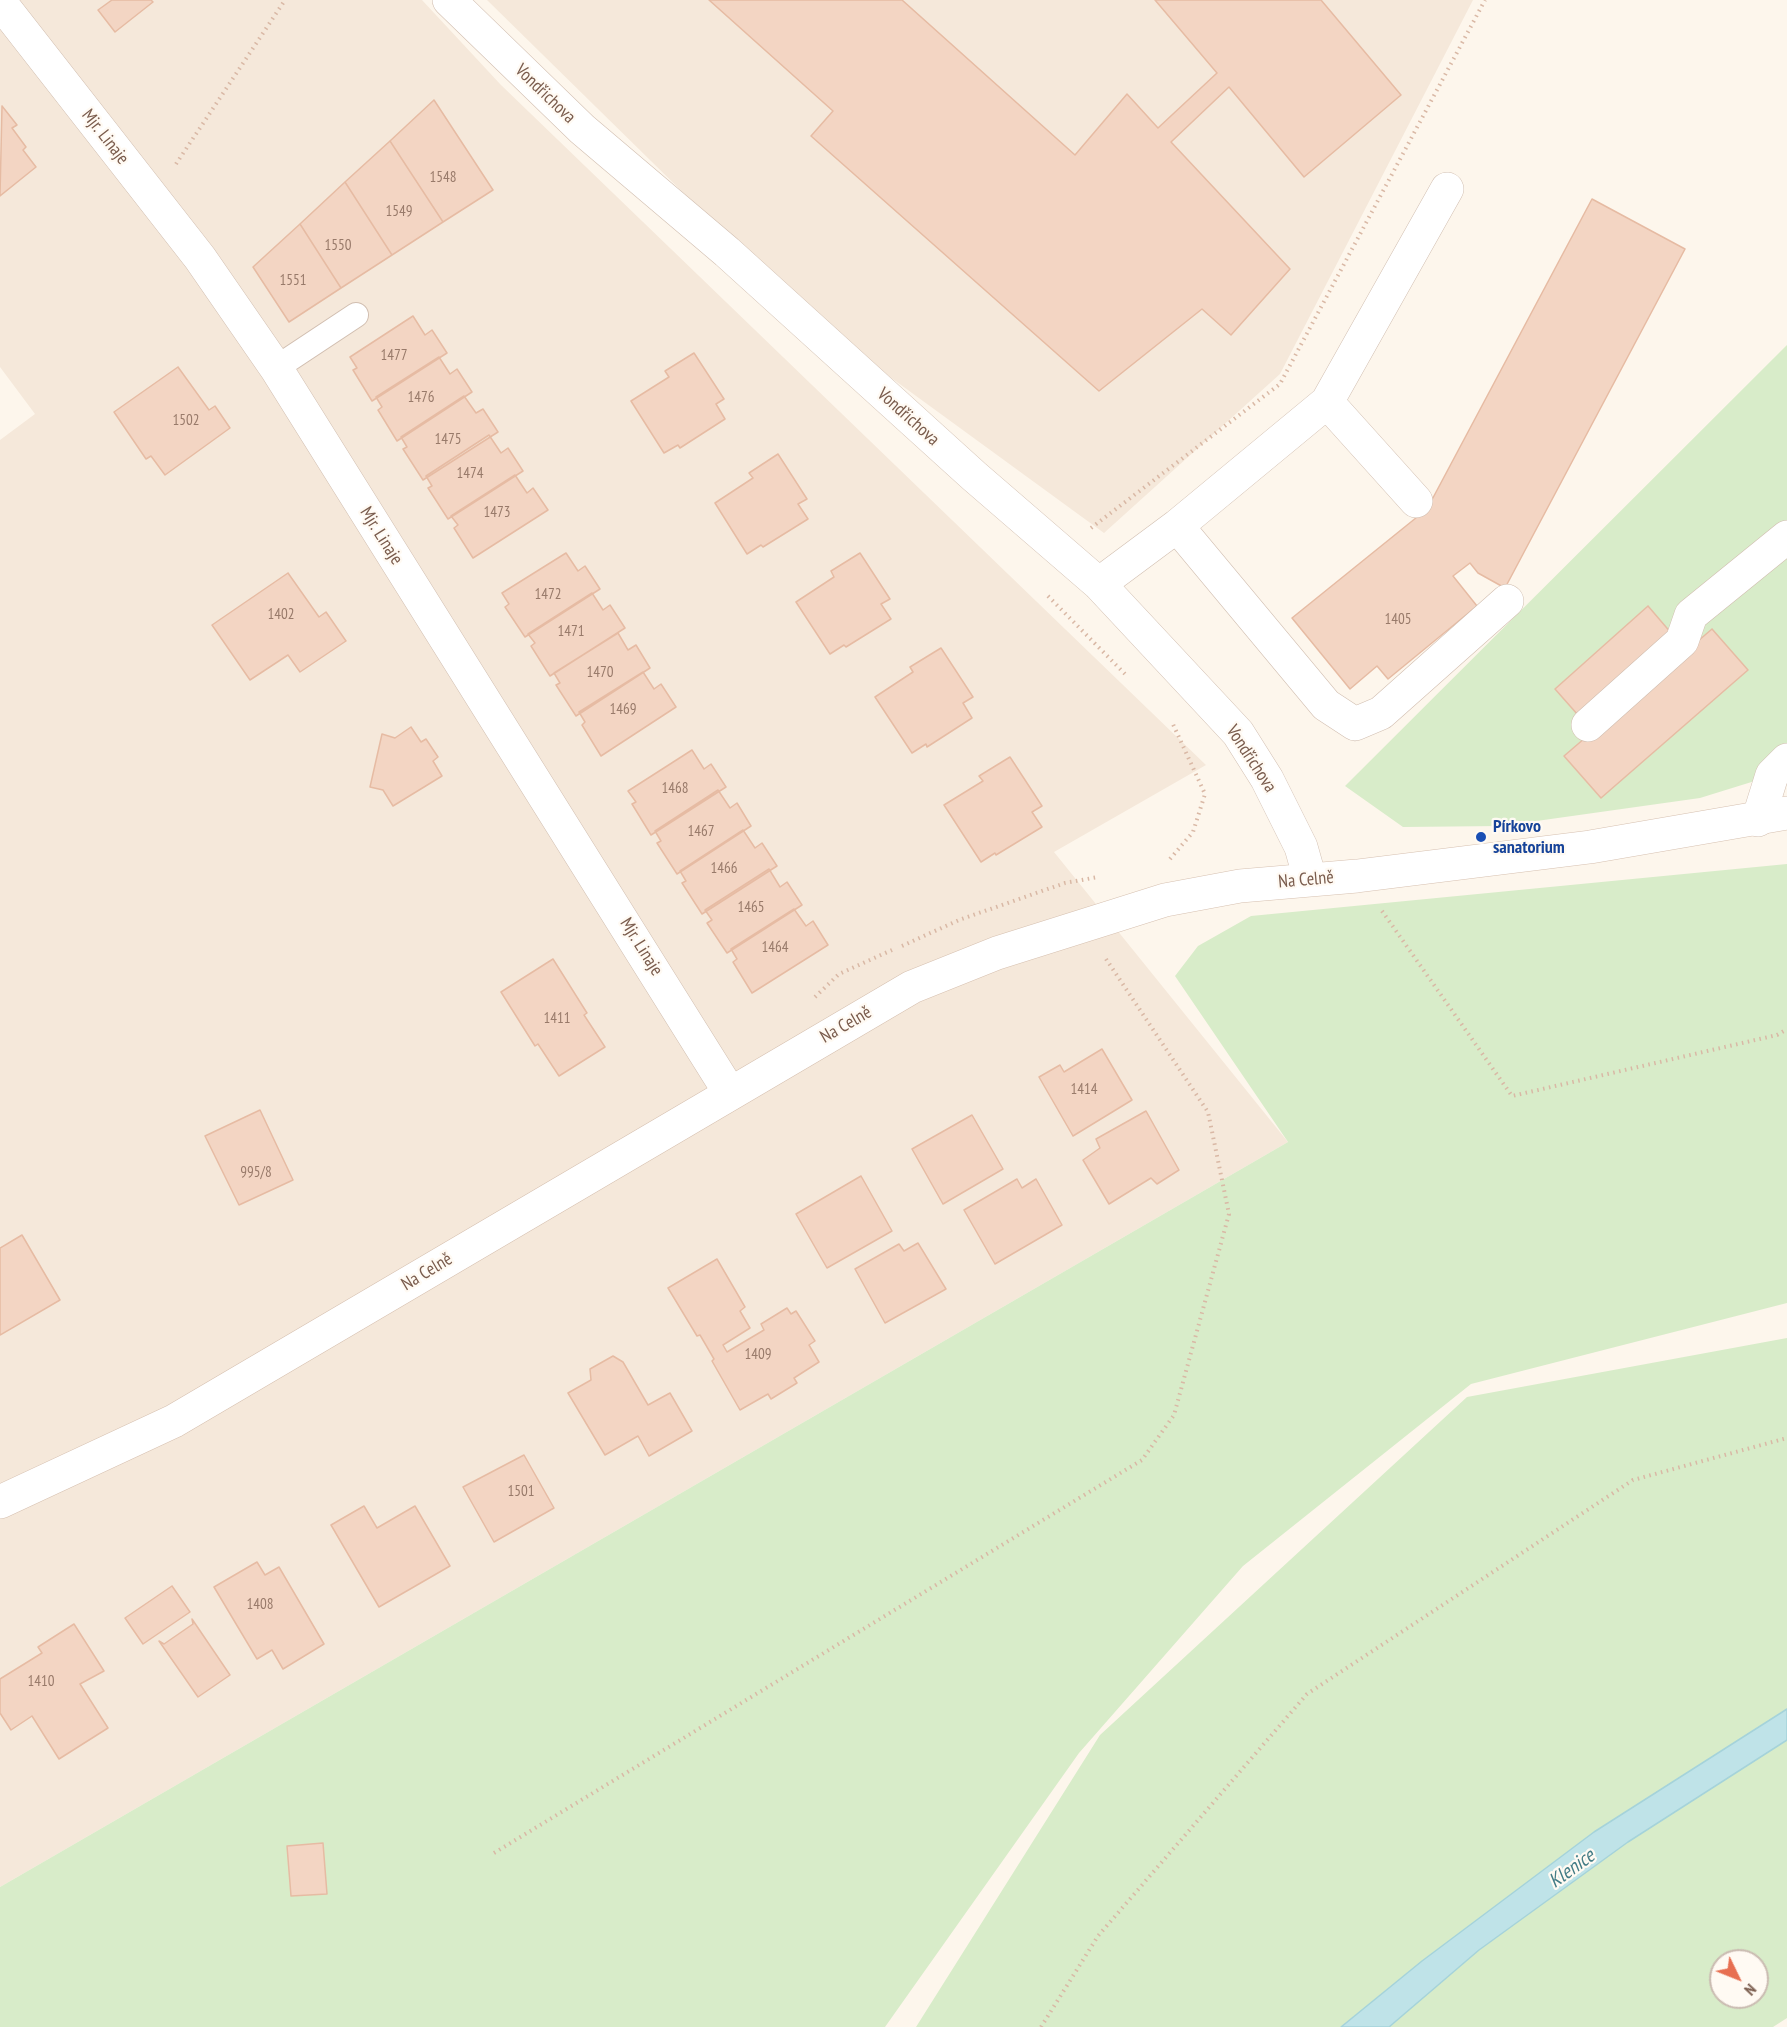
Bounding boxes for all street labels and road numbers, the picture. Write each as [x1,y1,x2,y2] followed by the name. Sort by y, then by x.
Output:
[510,60,580,128] street label: Vondřichova
[77,105,133,169] street label: Mjr. Linaje
[873,384,943,450] street label: Vondřichova
[355,503,407,569] street label: Mjr. Linaje
[1221,721,1281,797] street label: Vondřichova
[1277,867,1335,893] street label: Na Celně
[615,914,667,980] street label: Mjr. Linaje
[817,1002,875,1048] street label: Na Celně
[398,1248,456,1296] street label: Na Celně

